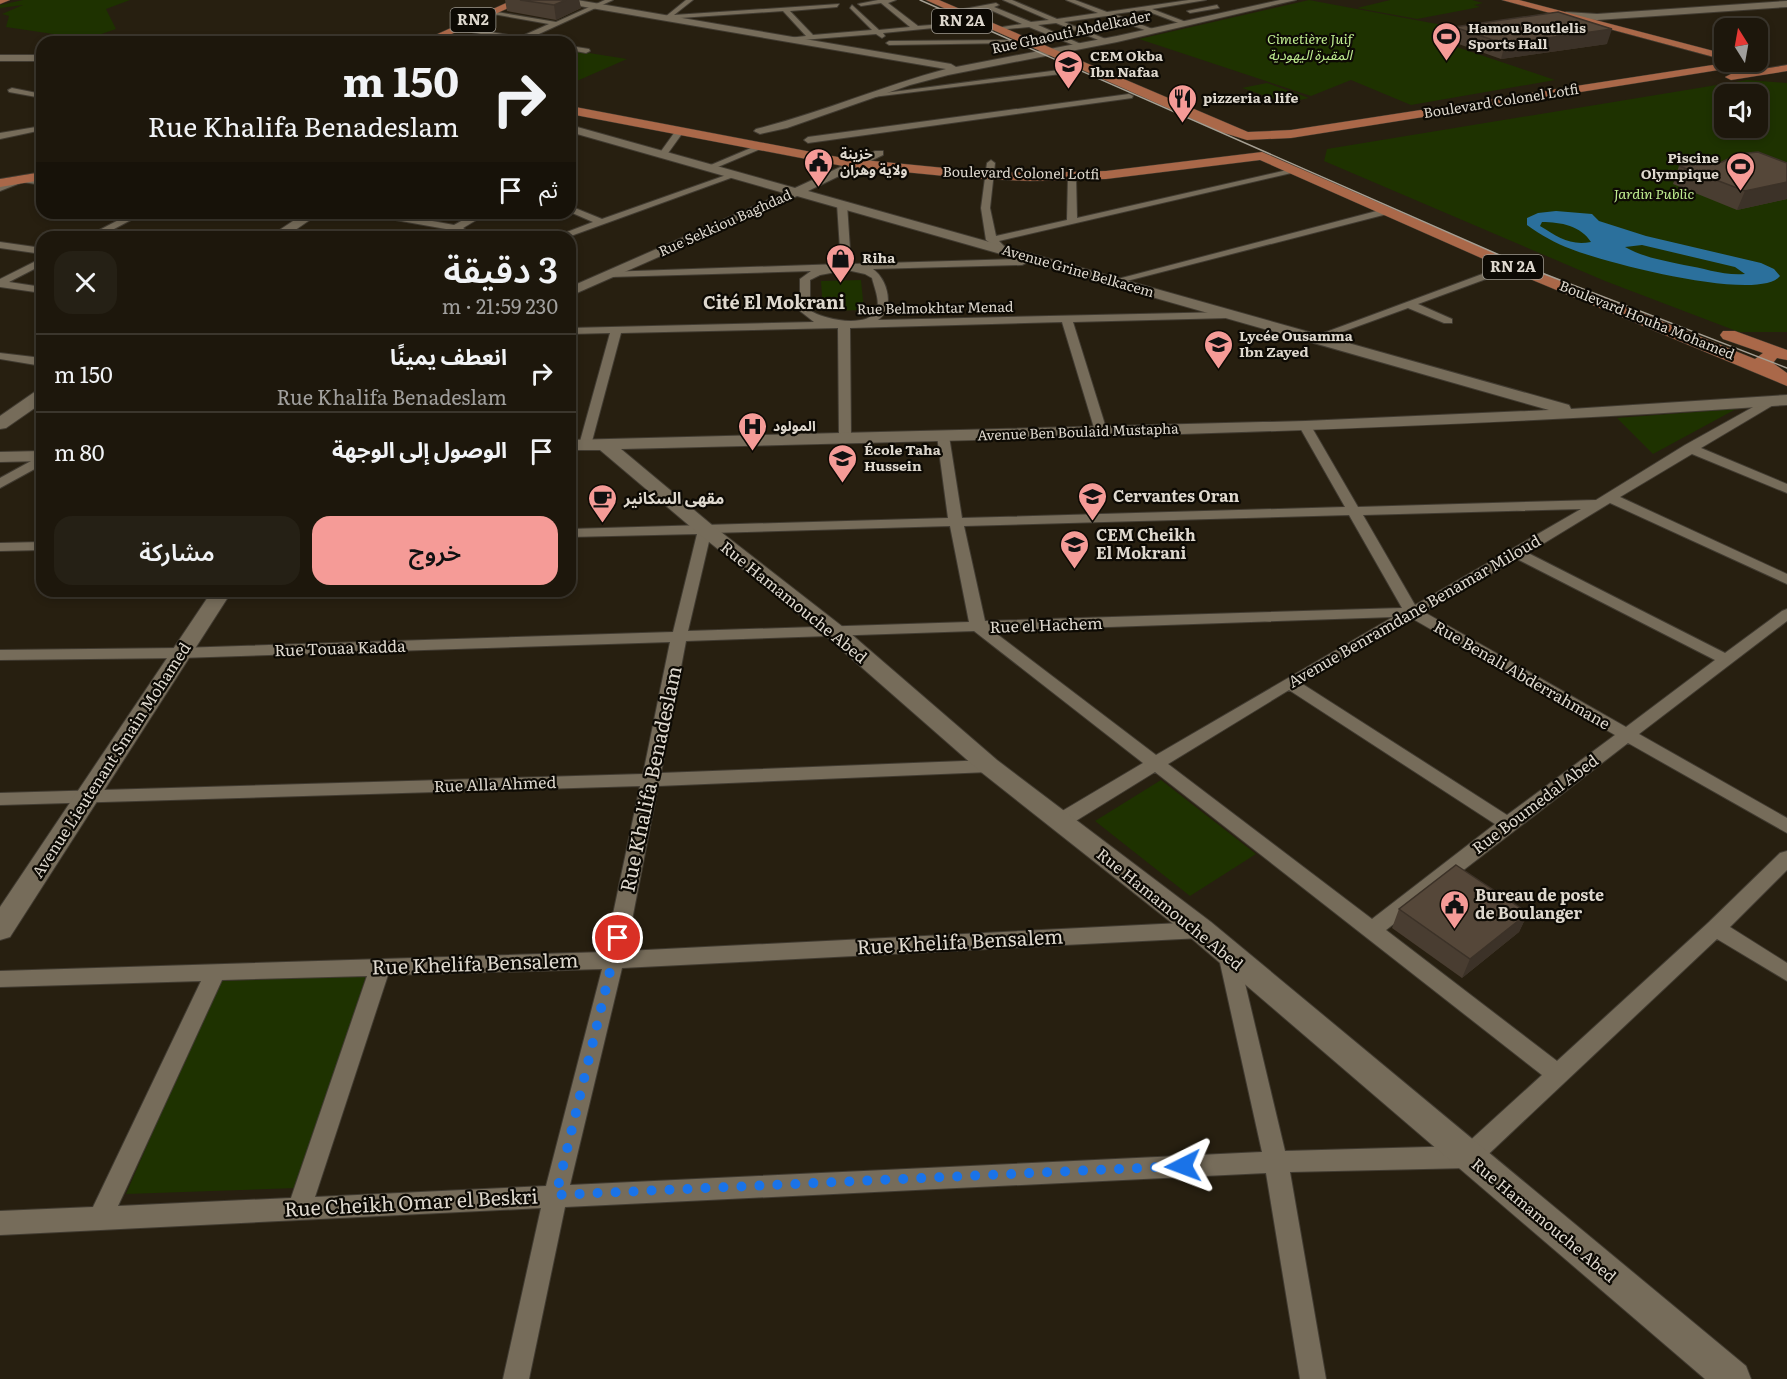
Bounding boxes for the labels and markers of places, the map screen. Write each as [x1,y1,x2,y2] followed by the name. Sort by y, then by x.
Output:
[1468,17,1586,53] place label: Hamou Boutlelis Sports Hall
[1431,20,1463,62] sports icon: Hamou Boutlelis Sports Hall
[1090,45,1164,81] place label: CEM Okba Ibn Nafaa
[1053,48,1085,90] school or university icon: CEM Okba Ibn Nafaa
[1166,82,1198,124] restaurant icon: pizzeria a life
[1203,87,1298,107] place label: pizzeria a life
[840,143,908,179] place label: خزينة ولاية وهران
[803,146,835,188] public building icon: خزينة ولاية وهران
[1641,147,1719,183] place label: Piscine Olympique
[1724,150,1756,192] sports icon: Piscine Olympique
[825,242,857,284] shop icon: Riha
[862,247,896,267] place label: Riha
[1239,325,1354,361] place label: Lycée Ousamma Ibn Zayed
[1202,328,1234,370] school or university icon: Lycée Ousamma Ibn Zayed
[736,410,768,452] hospital icon: المولود
[773,415,816,435] place label: المولود
[864,439,942,475] place label: École Taha Hussein
[827,442,859,484] school or university icon: École Taha Hussein
[1076,480,1108,522] school or university icon: Cervantes Oran
[587,482,619,524] cafe icon: مقهى السكانير
[1113,483,1239,507] place label: Cervantes Oran
[623,485,724,509] place label: مقهى السكانير
[1096,522,1196,564] place label: CEM Cheikh El Mokrani
[1059,528,1091,570] school or university icon: CEM Cheikh El Mokrani
[1475,882,1604,924] place label: Bureau de poste de Boulanger
[1438,888,1470,930] public building icon: Bureau de poste de Boulanger
[592,912,643,963] pin

